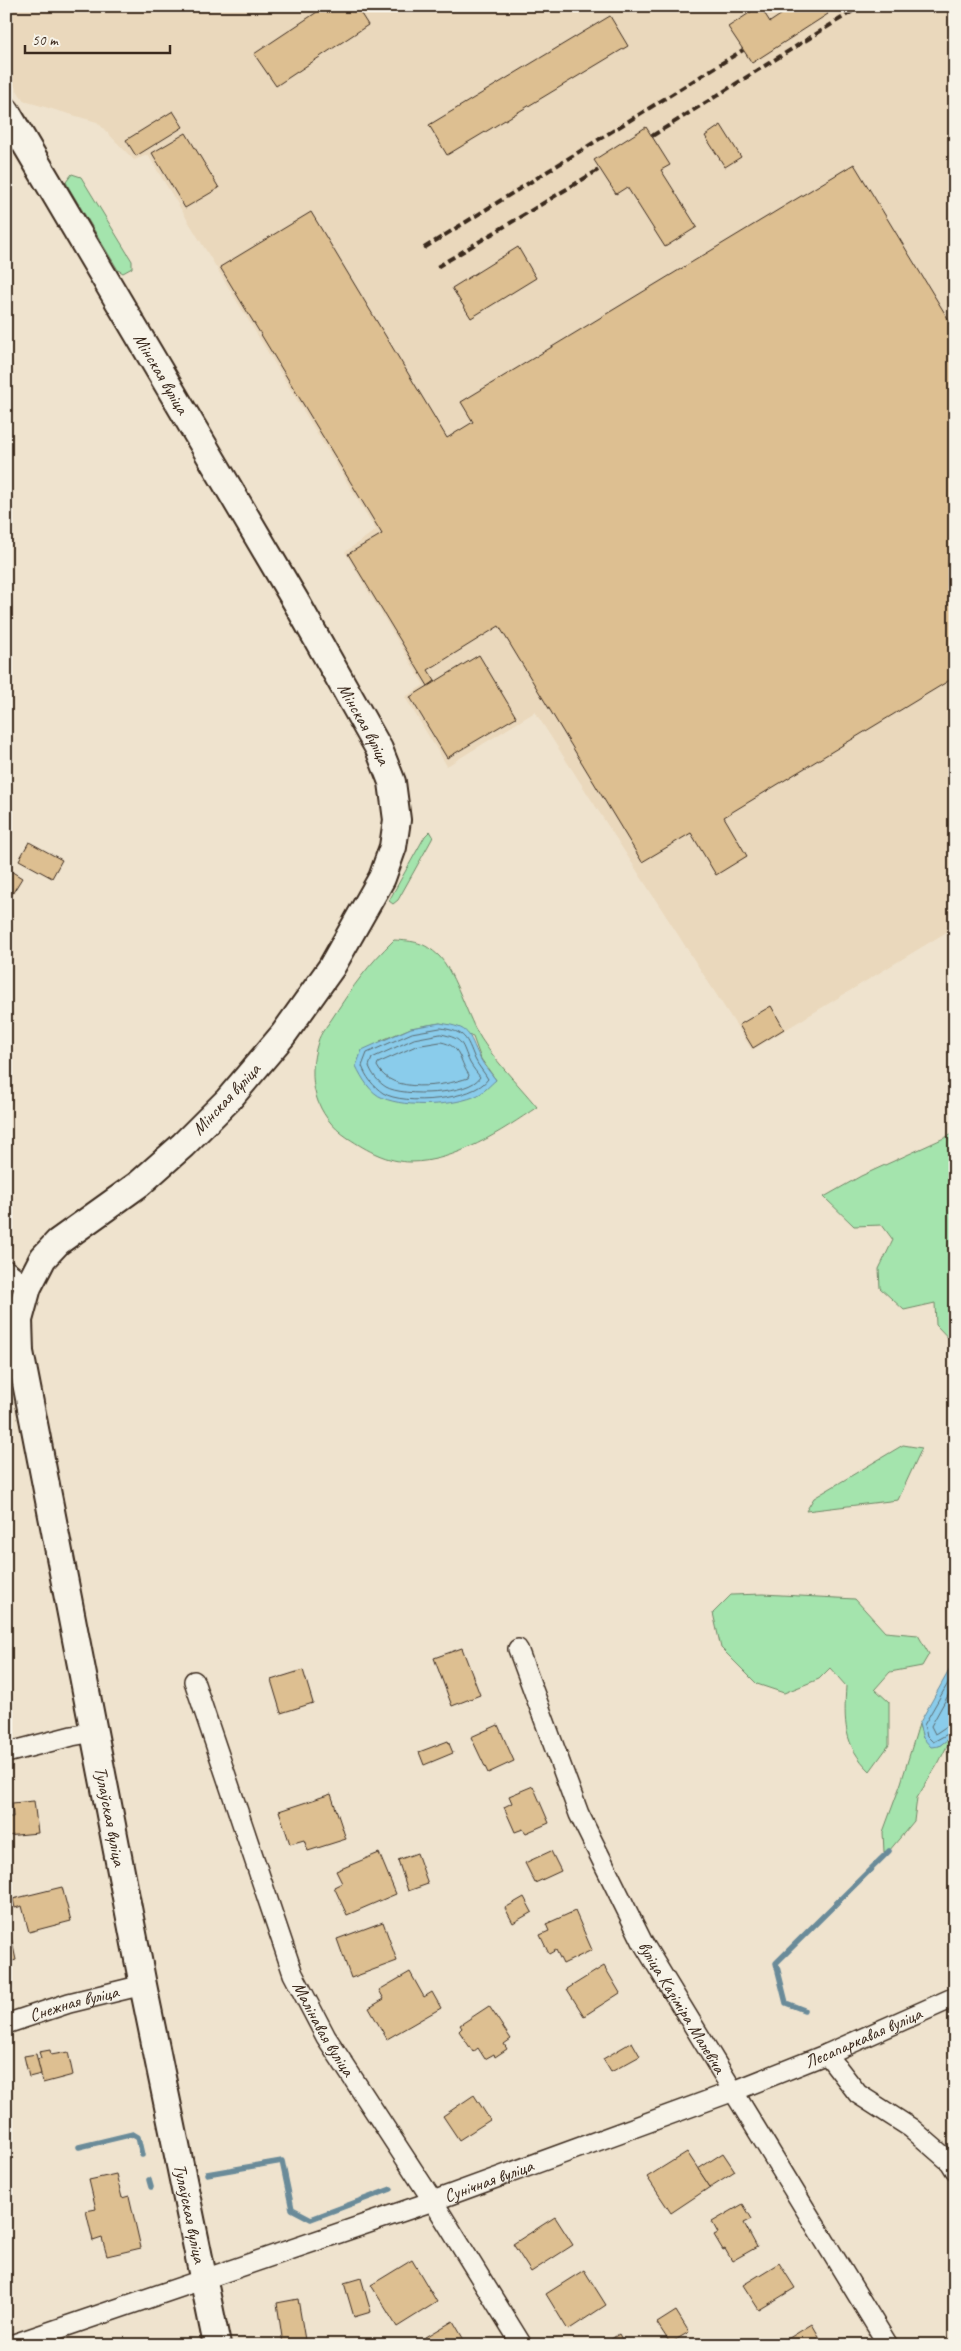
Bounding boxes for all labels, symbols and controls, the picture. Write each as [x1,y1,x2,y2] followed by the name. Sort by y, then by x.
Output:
[25,22,170,54] scale bar
[32,31,59,50] text: 50 m
[129,329,194,419] street label: Мінская вуліца
[333,679,396,769] street label: Мінская вуліца
[187,1058,266,1140] street label: Мінская вуліца
[90,1765,131,1869] street label: Тулаўская вуліца
[633,1937,731,2078] street label: вуліца Казіміра Малевіча
[288,1978,360,2081] street label: Малінавая вуліца
[26,1980,122,2027] street label: Снежная вуліца
[801,2002,926,2073] street label: Лесапаркавая вуліца
[441,2154,537,2207] street label: Сунічная вуліца
[169,2162,211,2266] street label: Тулаўская вуліца

